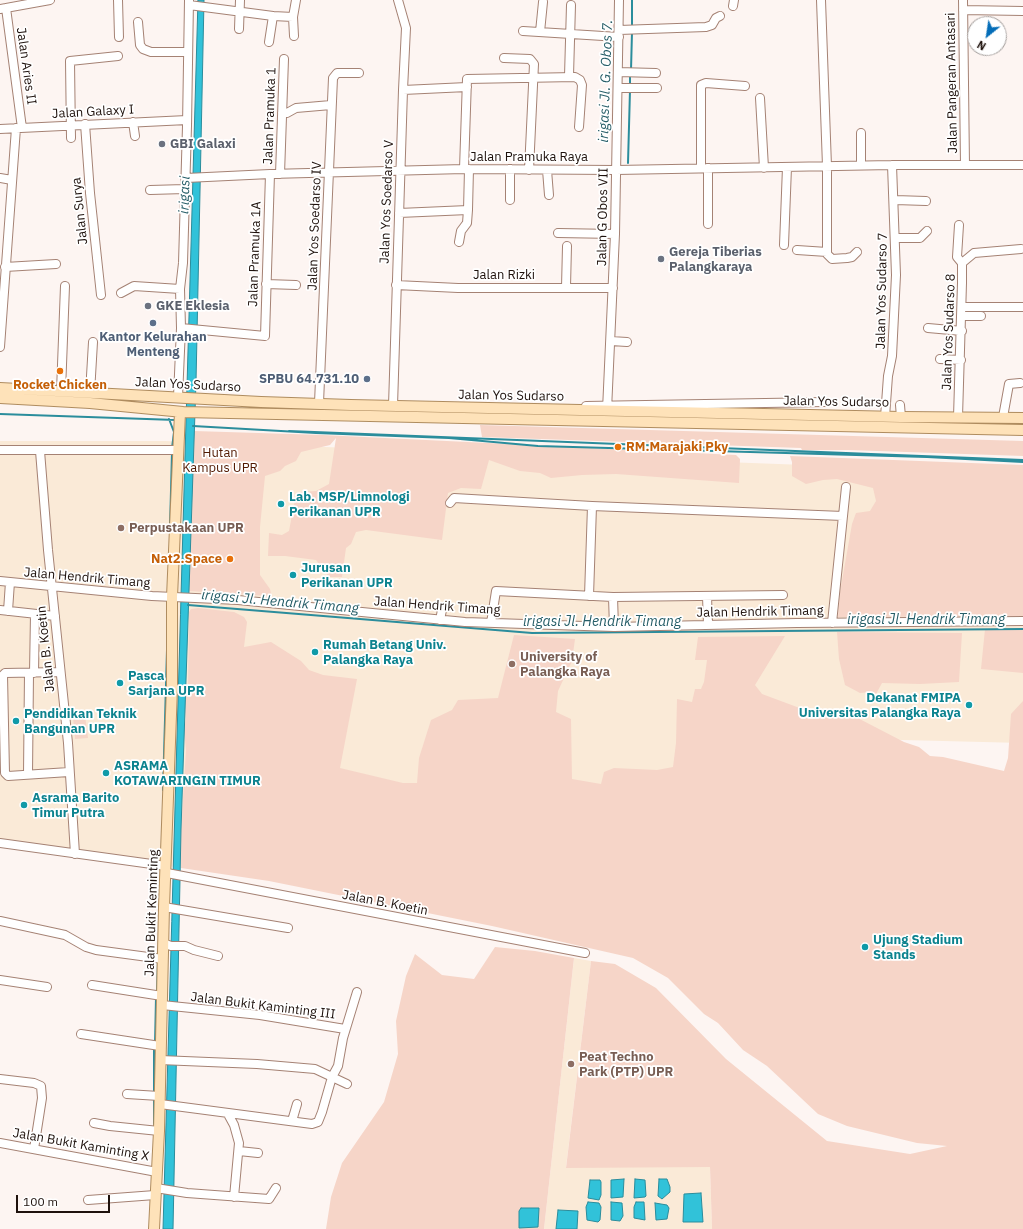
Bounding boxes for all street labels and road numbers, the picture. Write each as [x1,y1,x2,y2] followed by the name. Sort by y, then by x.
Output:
[943,12,961,154] street label: Jalan Pangeran Antasari
[13,26,39,106] street label: Jalan Aries II
[261,67,279,165] street label: Jalan Pramuka 1
[51,102,135,122] street label: Jalan Galaxy I
[377,140,397,264] street label: Jalan Yos Soedarso V
[470,149,588,165] street label: Jalan Pramuka Raya
[305,161,325,291] street label: Jalan Yos Soedarso IV
[594,168,612,266] street label: Jalan G Obos VII
[69,177,91,245] street label: Jalan Surya
[245,201,265,307] street label: Jalan Pramuka 1A
[873,232,891,350] street label: Jalan Yos Sudarso 7
[473,267,535,283] street label: Jalan Rizki
[939,273,959,391] street label: Jalan Yos Sudarso 8
[135,374,241,396] street label: Jalan Yos Sudarso
[458,387,564,405] street label: Jalan Yos Sudarso
[783,393,889,411] street label: Jalan Yos Sudarso
[23,565,151,591] street label: Jalan Hendrik Timang
[373,594,501,618] street label: Jalan Hendrik Timang
[696,603,824,621] street label: Jalan Hendrik Timang
[34,605,58,693] street label: Jalan B. Koetin
[142,849,162,977] street label: Jalan Bukit Keminting
[341,887,429,919] street label: Jalan B. Koetin
[190,989,336,1023] street label: Jalan Bukit Kaminting III
[12,1125,150,1165] street label: Jalan Bukit Kaminting X

